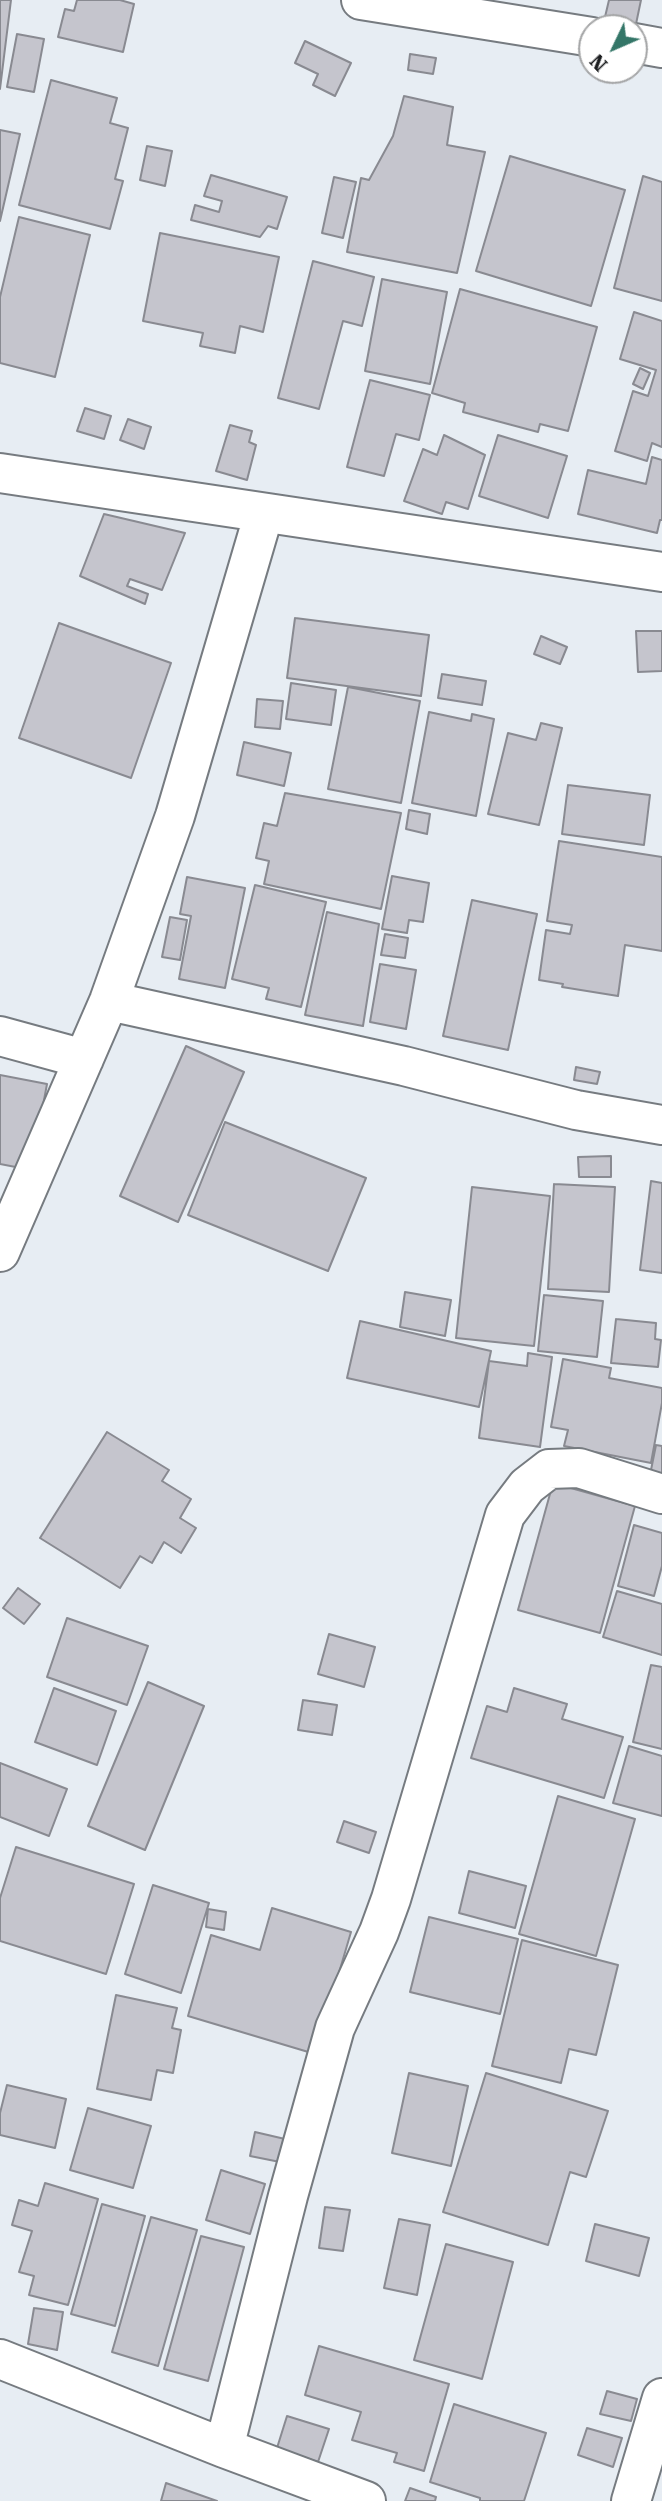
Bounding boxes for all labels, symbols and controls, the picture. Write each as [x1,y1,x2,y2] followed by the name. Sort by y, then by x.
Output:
[578,14,648,84] north arrow
[586,49,612,76] text: N

